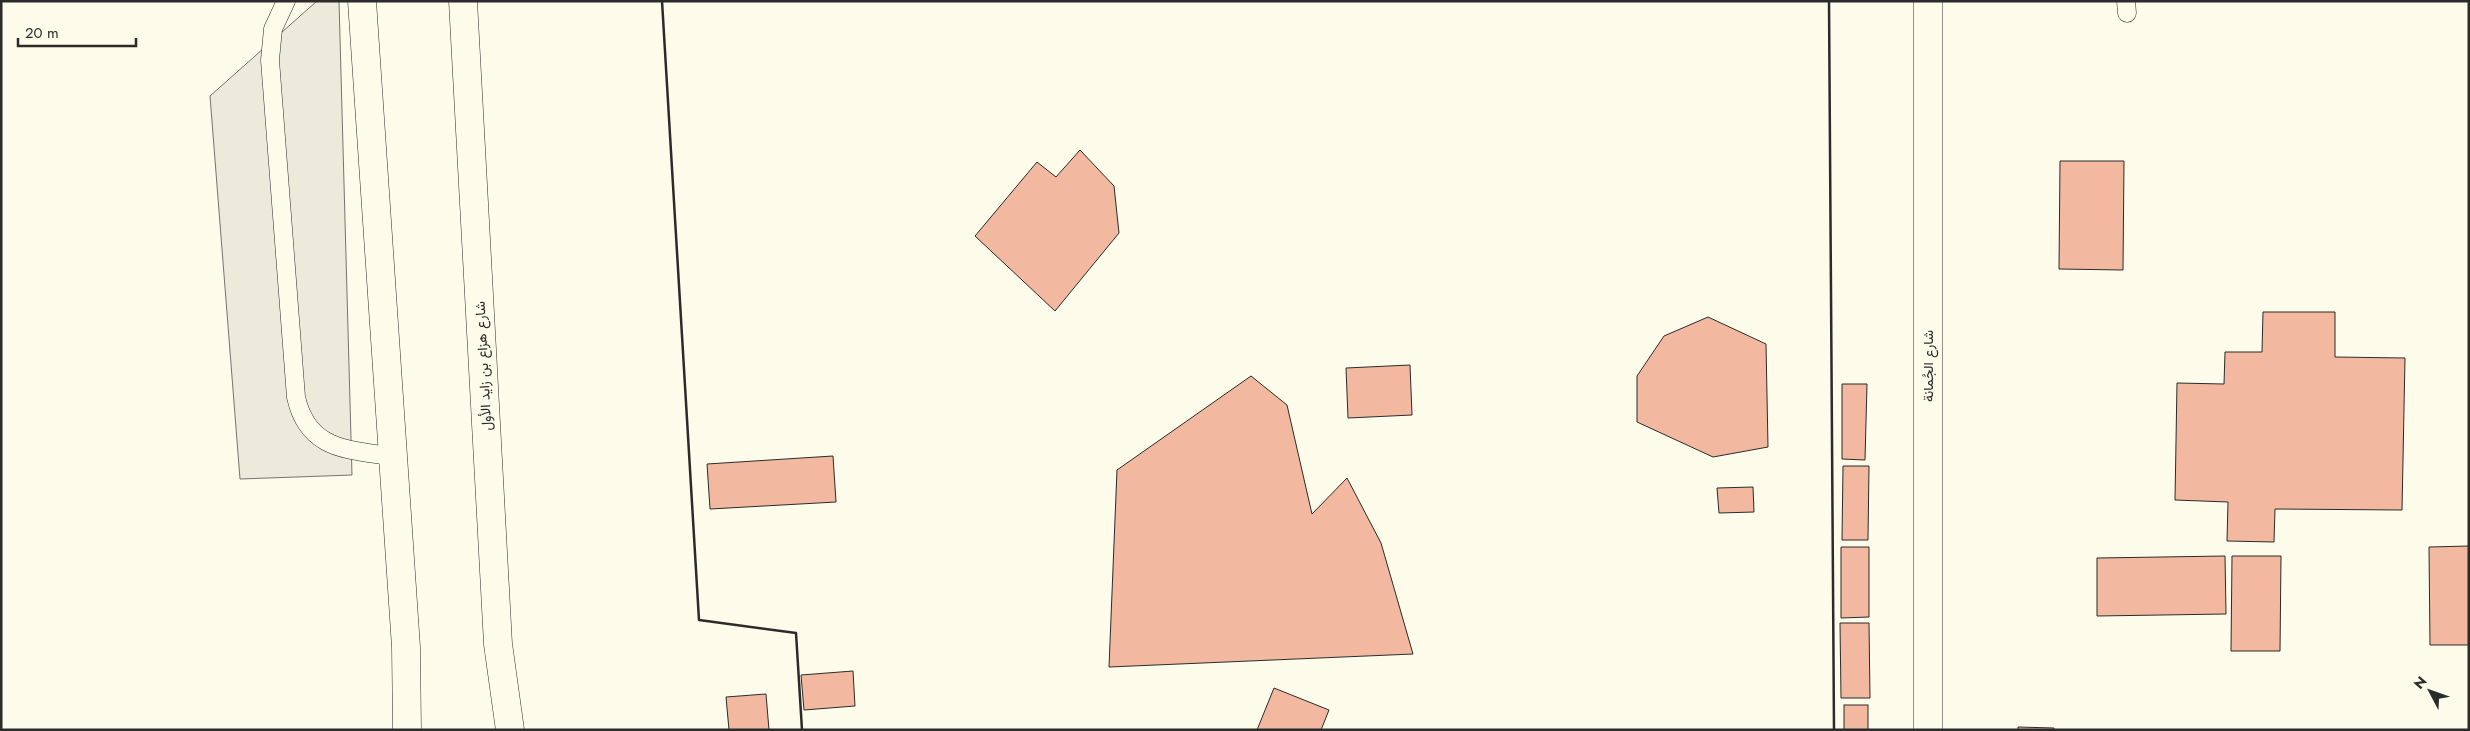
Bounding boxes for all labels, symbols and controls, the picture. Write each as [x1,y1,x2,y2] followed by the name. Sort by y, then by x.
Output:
[18,15,135,47] scale bar
[25,22,59,44] text: 20 m
[470,301,497,431] street label: شارع هزاع بن زايد الأول
[1918,330,1939,402] street label: شارع الجُمانة
[2405,666,2455,716] north arrow
[2409,672,2431,693] text: N

